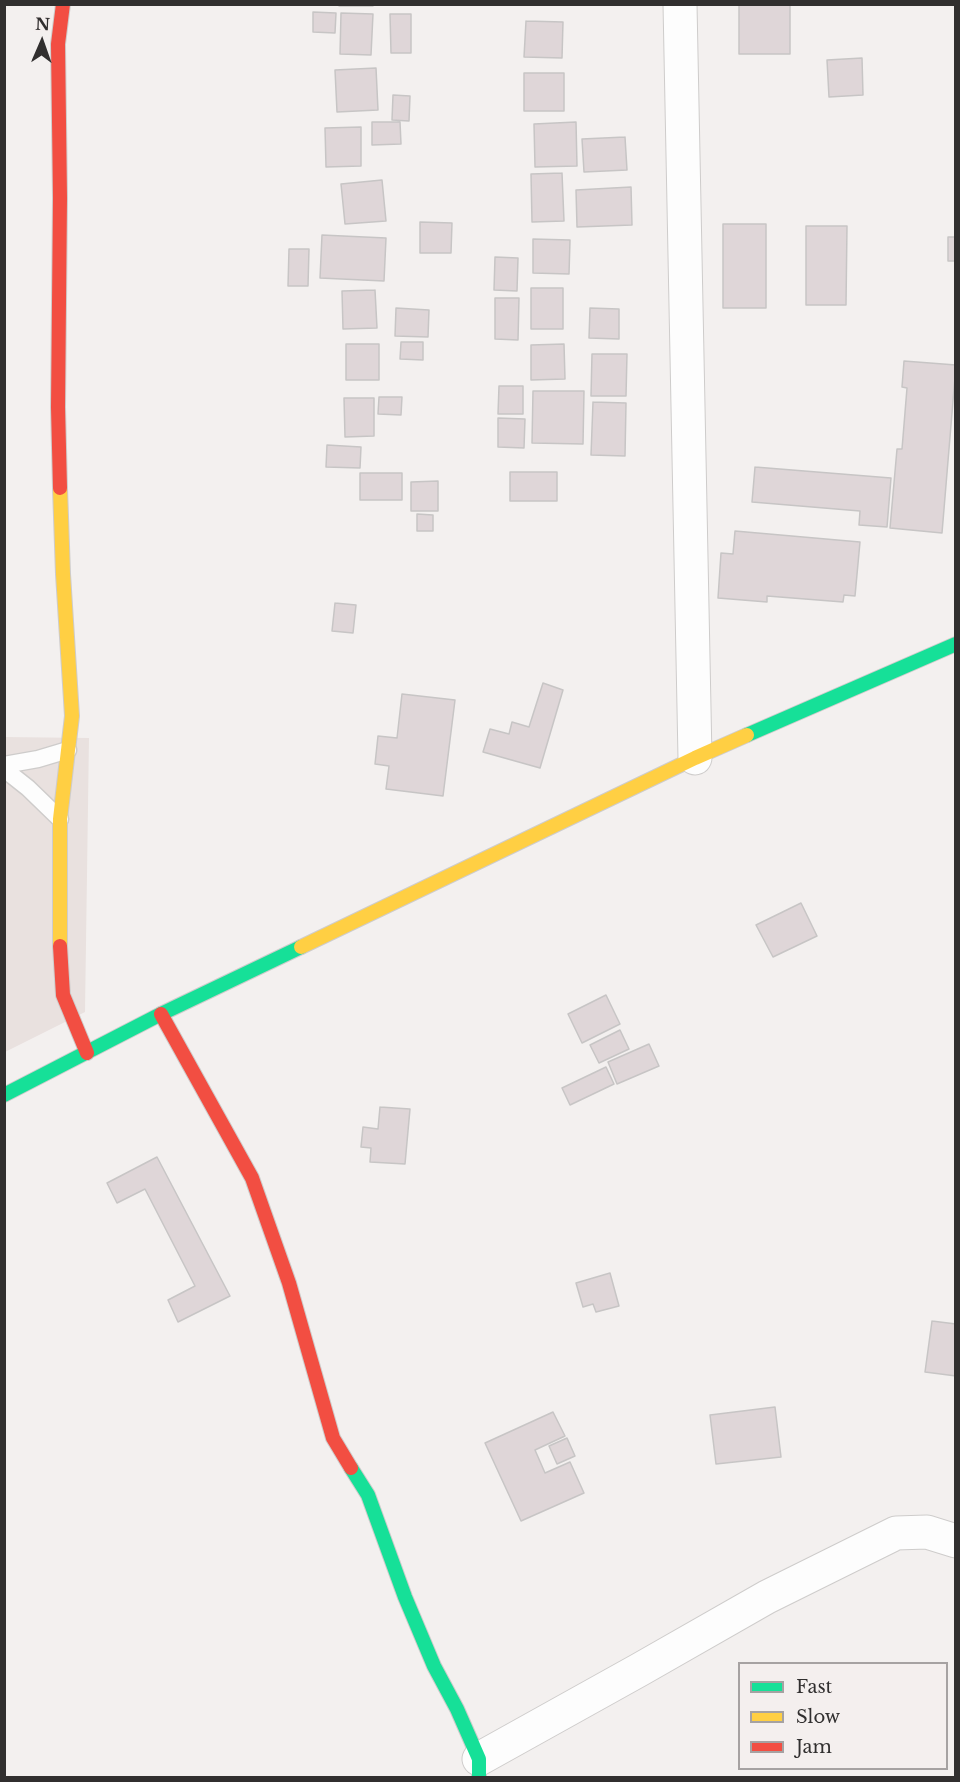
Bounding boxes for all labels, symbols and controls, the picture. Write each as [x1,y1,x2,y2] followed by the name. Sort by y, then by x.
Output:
[12,12,72,72] north arrow
[35,14,50,34] text: N
[738,1662,948,1770] legend
[796,1676,832,1698] text: Fast
[796,1706,840,1728] text: Slow
[796,1736,832,1758] text: Jam

